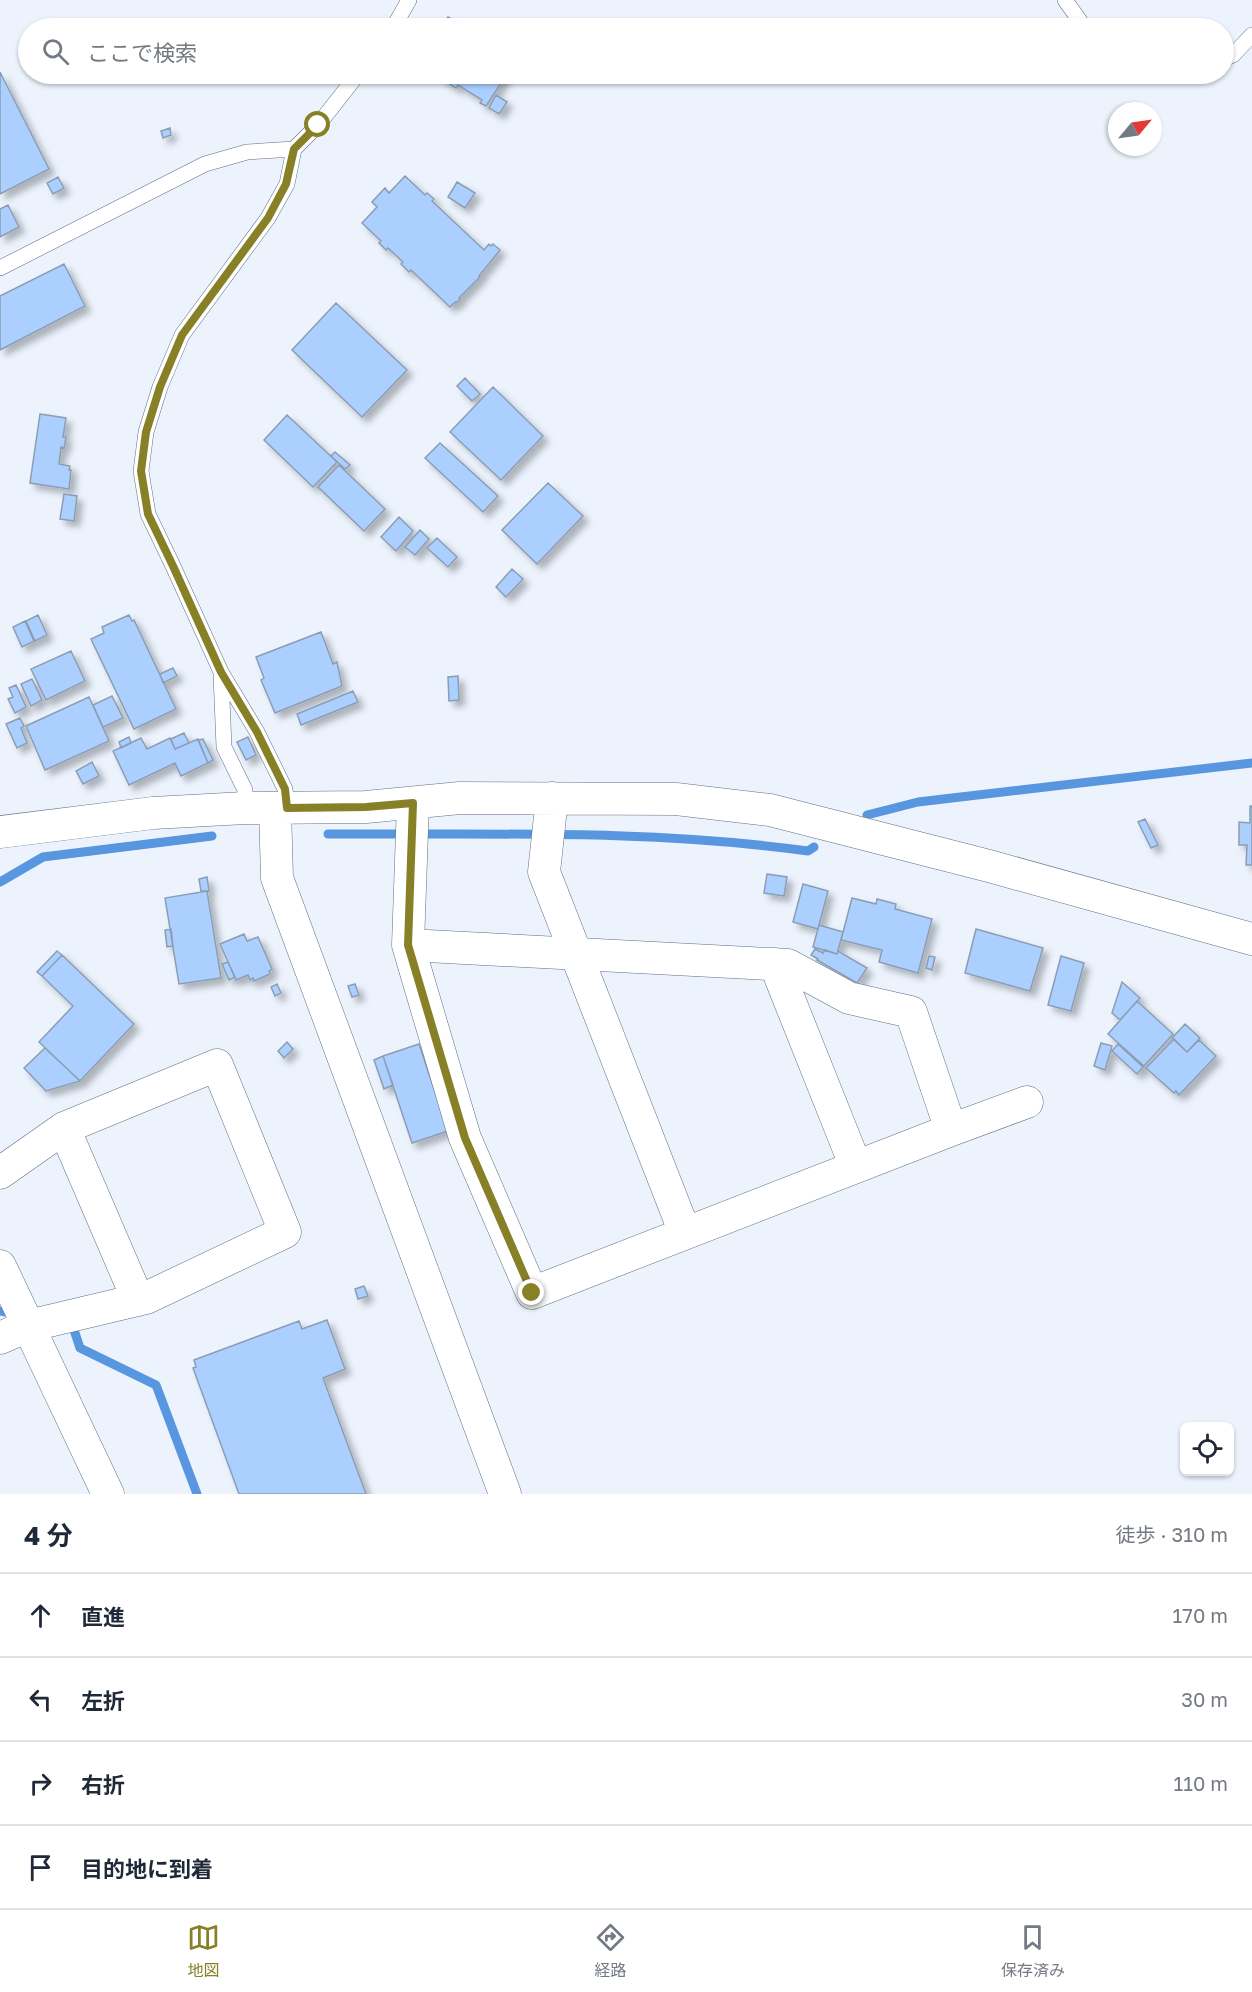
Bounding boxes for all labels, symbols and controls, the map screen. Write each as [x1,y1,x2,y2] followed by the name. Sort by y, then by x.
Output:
[18,18,1234,84] search box
[39,35,72,68] icon: search
[87,39,197,66] text: ここで検索
[1108,102,1162,156] north arrow
[304,111,330,137] route start
[518,1279,544,1305] route end
[1180,1422,1234,1476] map controls
[1180,1422,1234,1476] button: locate
[24,1520,73,1551] text: 4 分
[1116,1522,1228,1546] text: 徒歩 · 310 m
[24,1599,57,1632] icon: ahead
[81,1603,125,1630] text: 直進
[1173,1603,1228,1627] text: 170 m
[24,1683,57,1716] icon: left
[81,1687,125,1714] text: 左折
[1181,1687,1228,1711] text: 30 m
[24,1767,57,1800] icon: right
[81,1771,125,1798] text: 右折
[1174,1771,1228,1795] text: 110 m
[24,1851,57,1884] icon: arrive
[81,1855,213,1882] text: 目的地に到着
[187,1921,220,1981] tab: 地図
[594,1921,627,1981] tab: 経路
[1001,1921,1065,1981] tab: 保存済み

